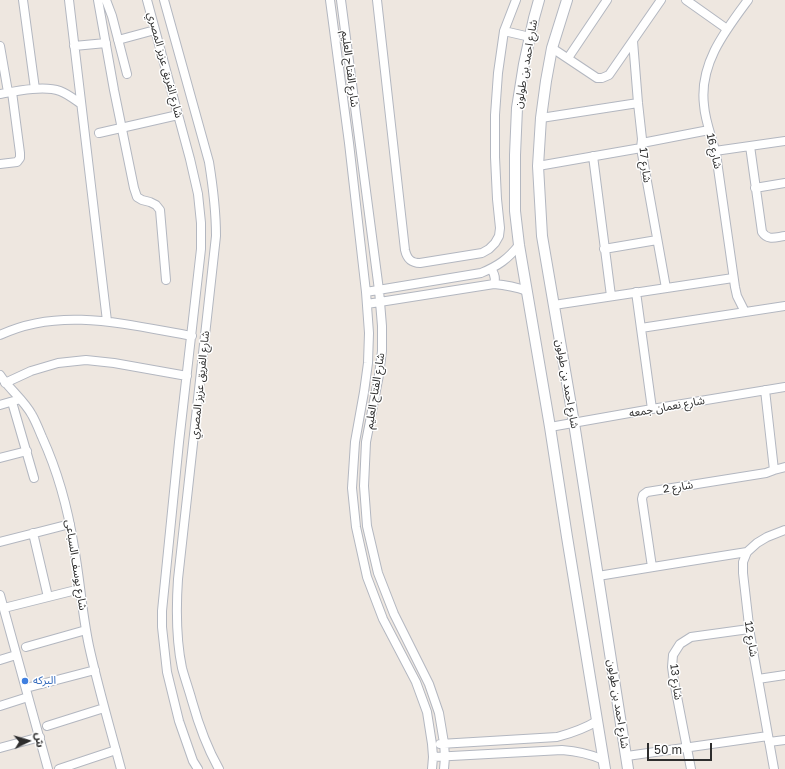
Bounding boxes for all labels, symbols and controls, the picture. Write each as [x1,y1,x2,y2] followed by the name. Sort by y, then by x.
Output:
[145,11,185,119] street label: شارع الفريق عزيز المصري
[512,18,540,110] street label: شارع احمد بن طولون
[339,30,361,108] street label: شارع الفتاح العليم
[703,132,725,170] street label: شارع 16
[636,147,654,183] street label: شارع 17
[188,330,212,440] street label: شارع الفريق عزيز المصري
[553,338,581,430] street label: شارع احمد بن طولون
[362,352,388,430] street label: شارع الفتاح العليم
[628,394,706,420] street label: شارع نعمان جمعه
[662,478,694,496] street label: شارع 2
[62,519,90,611] street label: شارع يوسف السباعى
[742,620,760,658] street label: شارع 12
[604,658,632,750] street label: شارع احمد بن طولون
[667,663,685,701] street label: شارع 13
[33,674,56,688] place label: البركه
[20,676,30,686] marker: البركه
[8,721,48,761] north arrow
[33,732,48,748] text: ش
[649,735,714,761] scale bar
[654,742,682,757] text: 50 m

